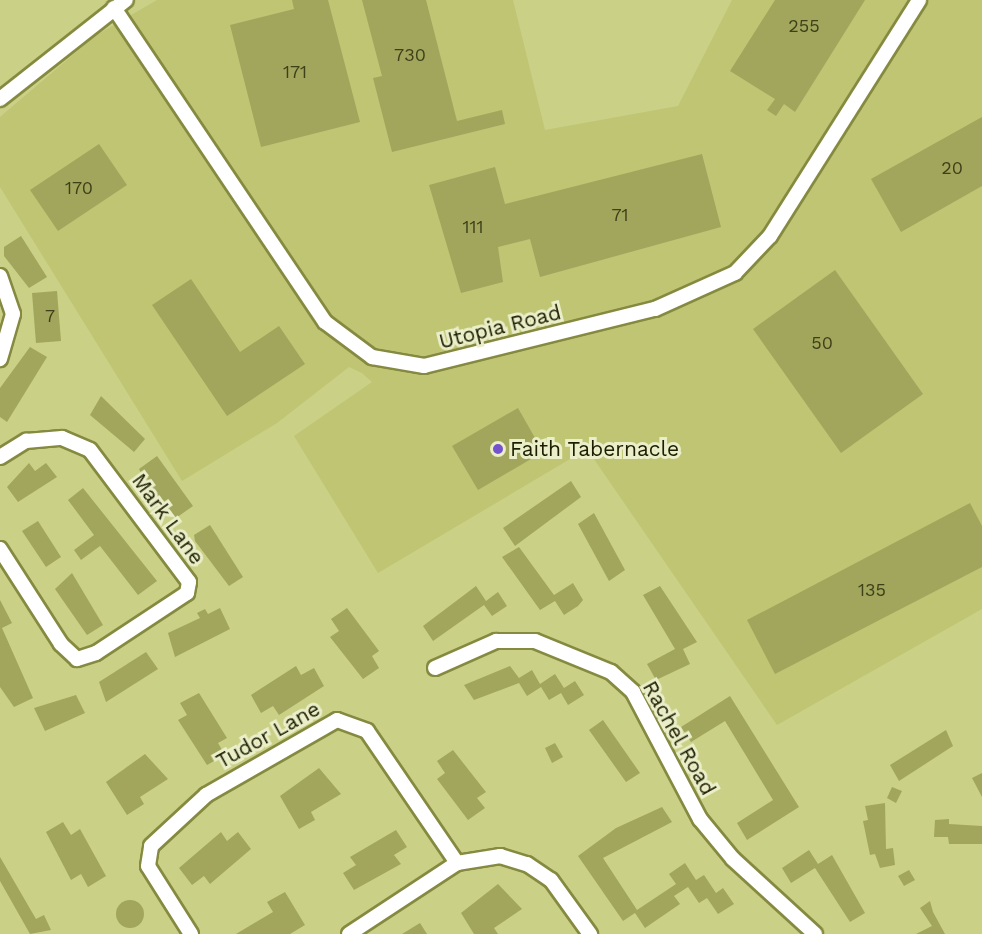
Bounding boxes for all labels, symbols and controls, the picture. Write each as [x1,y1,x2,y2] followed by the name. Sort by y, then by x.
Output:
[788,15,820,37] house number: 255
[394,44,426,66] house number: 730
[283,61,307,83] house number: 171
[941,157,963,179] house number: 20
[65,177,93,199] house number: 170
[611,204,629,226] house number: 71
[462,216,484,238] house number: 111
[436,300,564,354] street label: Utopia Road
[45,305,55,327] house number: 7
[811,332,833,354] house number: 50
[510,436,680,462] place label: Faith Tabernacle
[491,442,505,456] marker: Faith Tabernacle
[126,468,210,570] street label: Mark Lane
[858,579,886,601] house number: 135
[637,676,721,800] street label: Rachel Road
[211,696,325,774] street label: Tudor Lane

